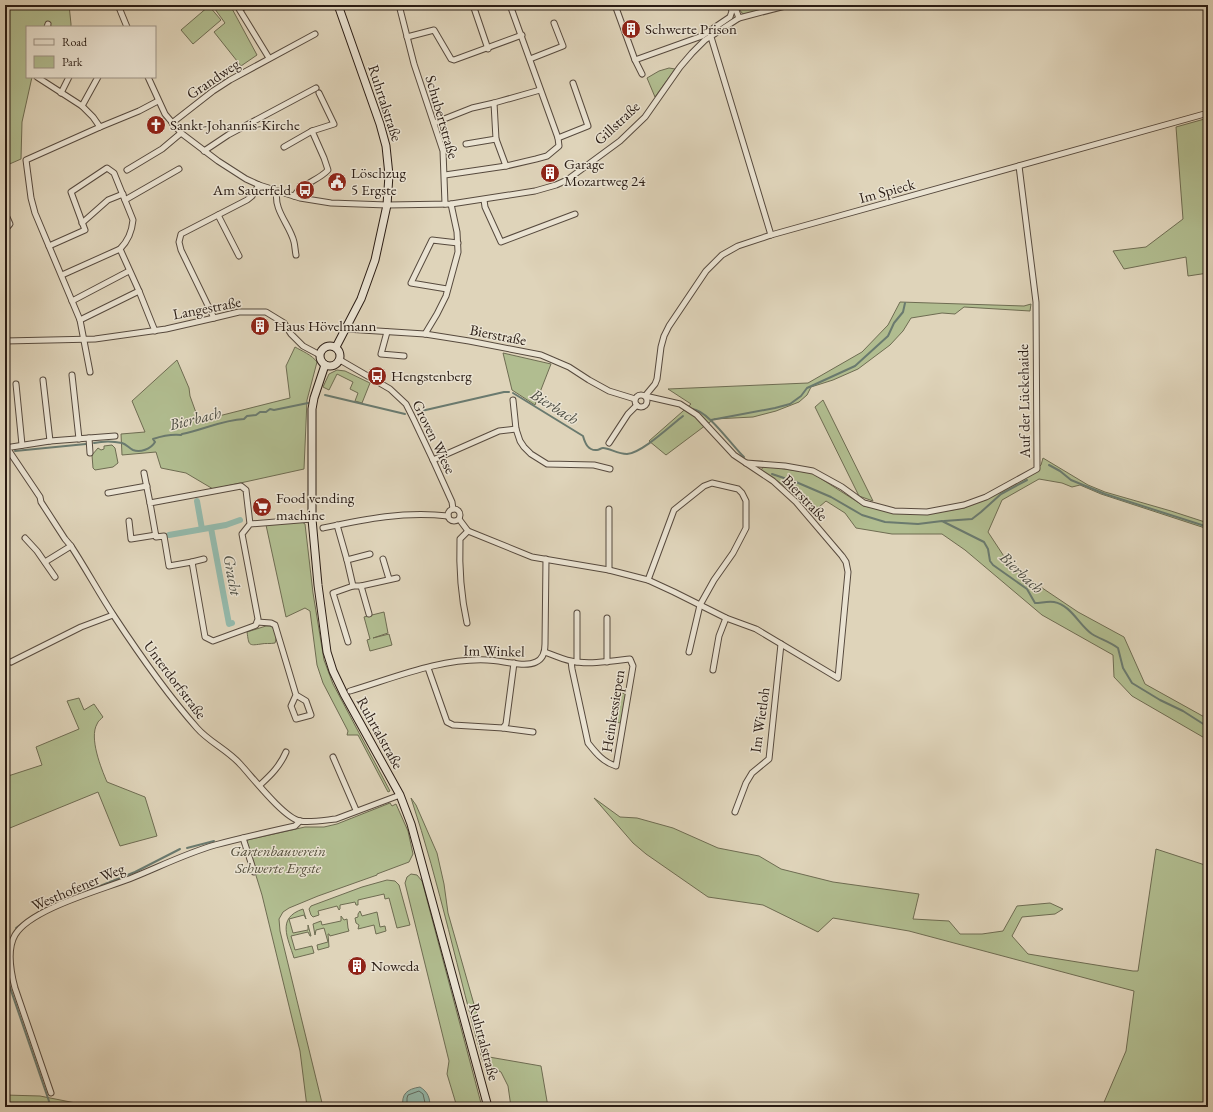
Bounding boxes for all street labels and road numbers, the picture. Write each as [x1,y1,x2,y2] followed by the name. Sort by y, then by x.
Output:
[183,54,243,103] street label: Grandweg
[364,62,407,144] street label: Ruhrtalstraße
[422,73,464,161] street label: Schubertstraße
[590,97,644,149] street label: Gillstraße
[857,174,918,207] street label: Im Spieck
[171,292,243,323] street label: Langestraße
[468,320,528,349] street label: Bierstraße
[1013,344,1034,459] street label: Auf der Lückehaide
[408,397,461,477] street label: Groven Wiese
[779,470,832,525] street label: Bierstraße
[140,637,211,723] street label: Unterdorfstraße
[463,640,525,661] street label: Im Winkel
[597,668,628,754] street label: Heinkessiepen
[746,686,774,754] street label: Im Wietloh
[353,693,408,772] street label: Ruhrtalstraße
[28,858,128,915] street label: Westhofener Weg
[465,1001,504,1083] street label: Ruhrtalstraße

